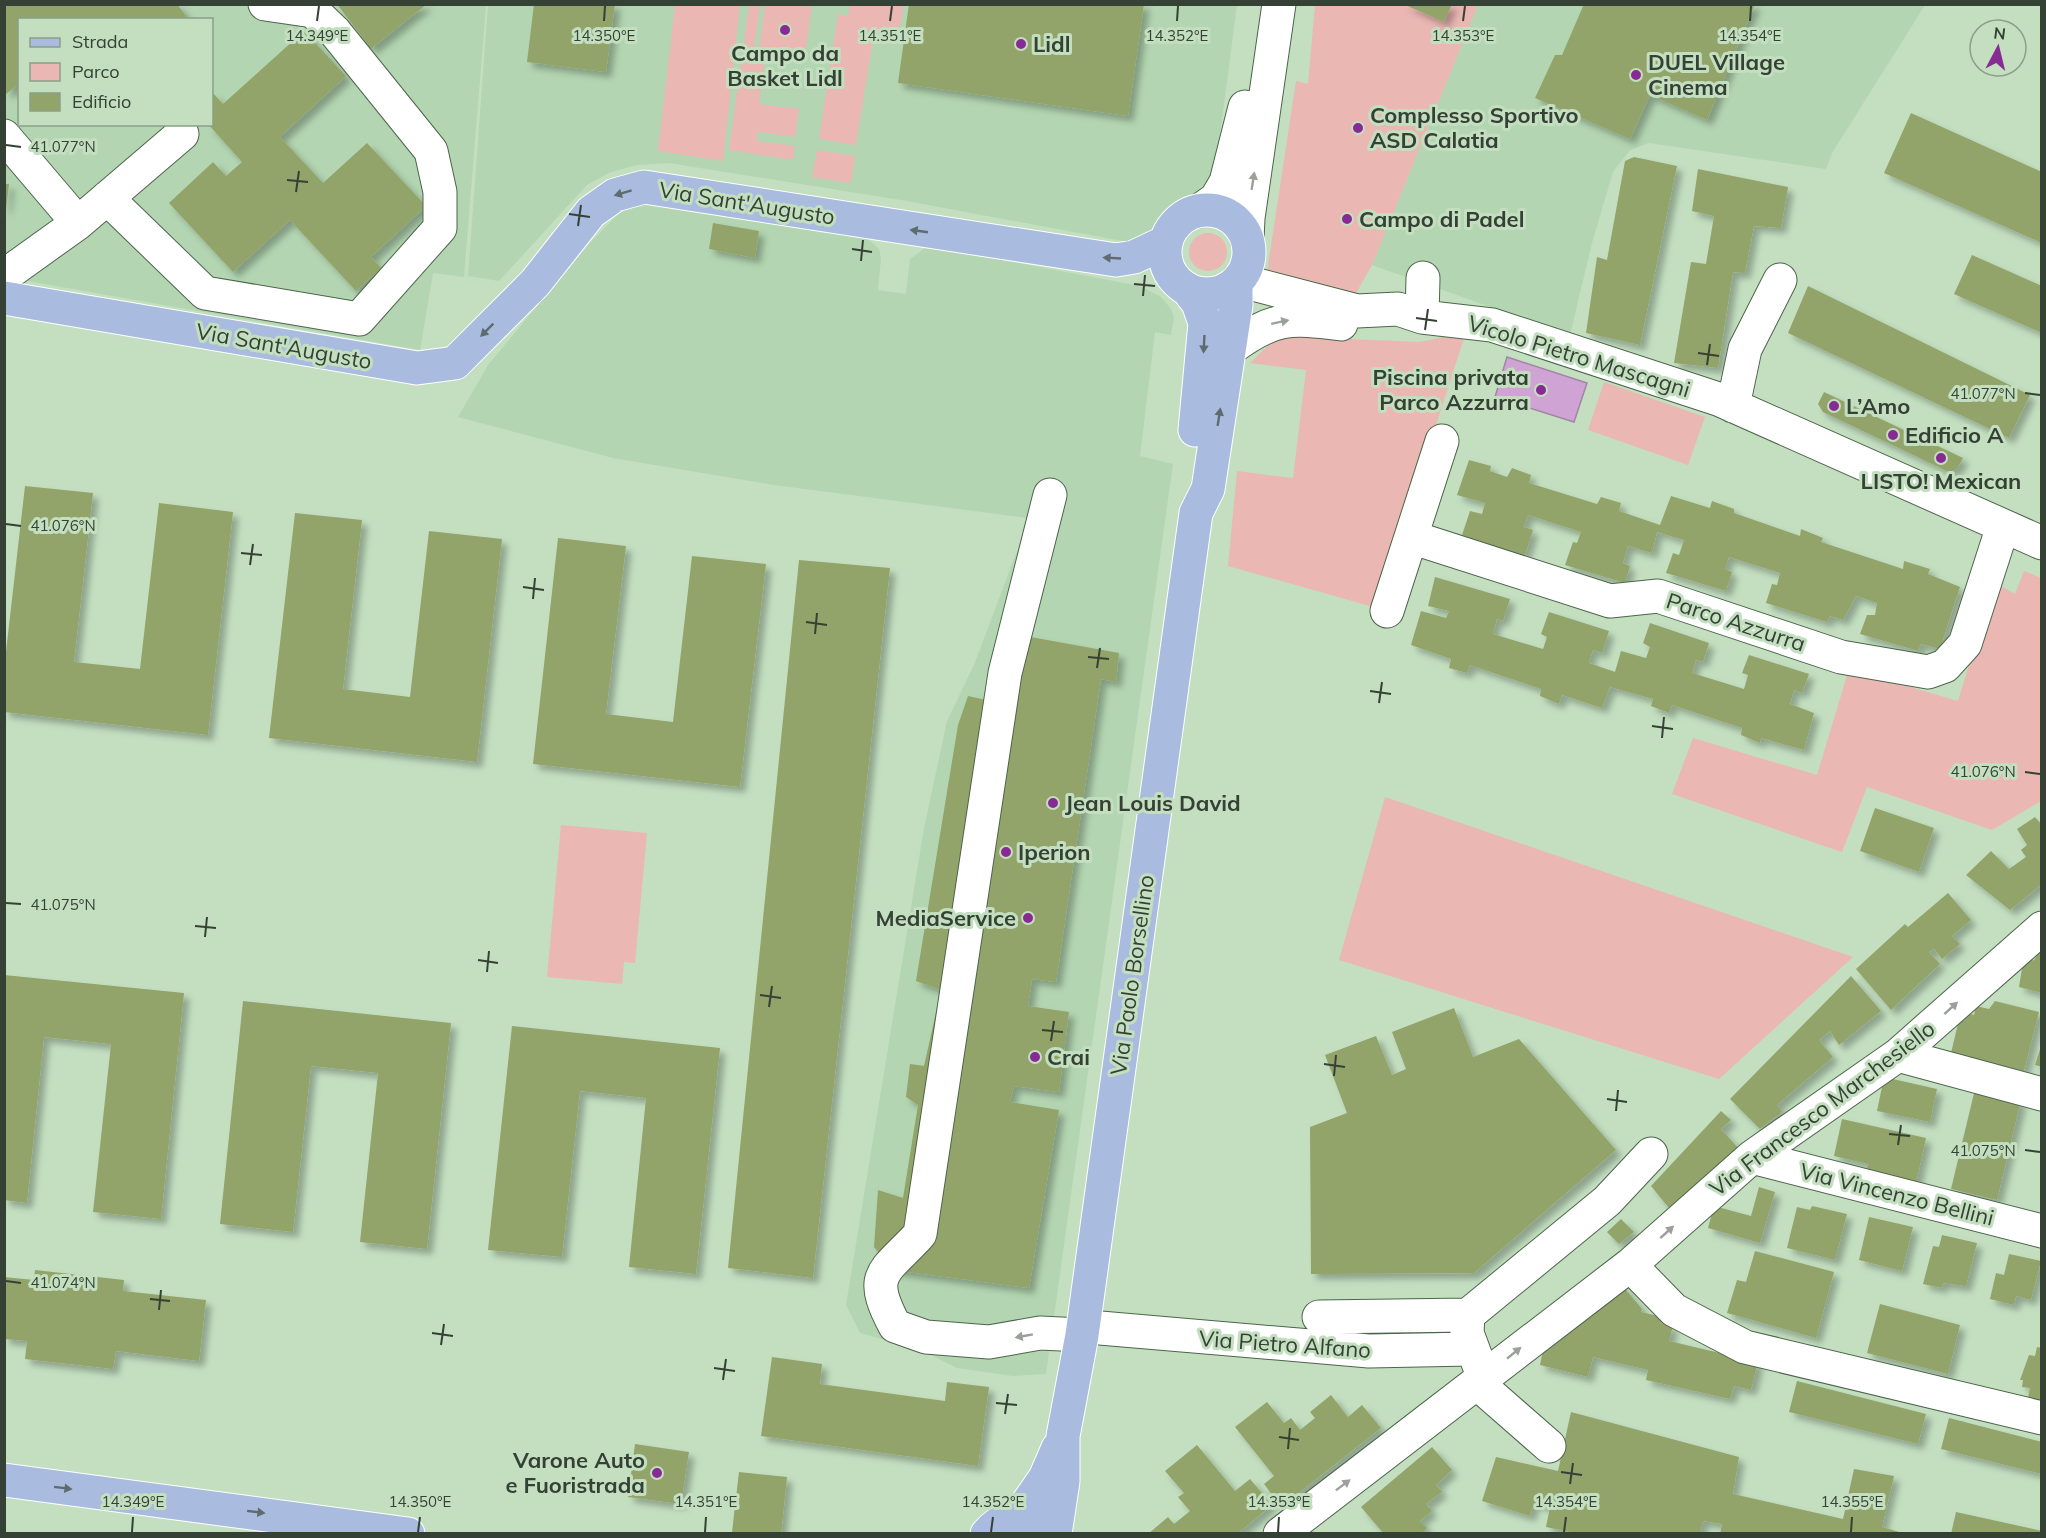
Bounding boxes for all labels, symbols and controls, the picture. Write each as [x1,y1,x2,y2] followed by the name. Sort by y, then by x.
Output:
[18,18,213,126] legend
[1968,18,2028,78] north arrow
[1993,22,2007,44] text: N
[778,23,792,37] marker: Campo da Basket Lidl
[286,26,349,45] text: 14.349°E
[573,26,636,45] text: 14.350°E
[859,26,922,45] text: 14.351°E
[1146,26,1209,45] text: 14.352°E
[1432,26,1495,45] text: 14.353°E
[1719,26,1782,45] text: 14.354°E
[72,30,128,53] text: Strada
[1033,30,1070,58] place label: Lidl
[1014,37,1028,51] marker: Lidl
[727,39,843,92] place label: Campo da Basket Lidl
[1648,48,1785,101] place label: DUEL Village Cinema
[72,60,120,83] text: Parco
[1629,68,1643,82] marker: DUEL Village Cinema
[72,90,131,113] text: Edificio
[1370,101,1579,154] place label: Complesso Sportivo ASD Calatia
[1351,121,1365,135] marker: Complesso Sportivo ASD Calatia
[30,137,96,156] text: 41.077°N
[1249,171,1258,190] one-way arrow
[657,175,837,231] street label: Via Sant'Augusto
[614,189,632,198] one-way arrow
[1359,205,1524,233] place label: Campo di Padel
[1340,212,1354,226] marker: Campo di Padel
[909,226,928,235] one-way arrow
[1102,254,1121,263] one-way arrow
[1464,309,1694,403] street label: Vicolo Pietro Mascagni
[1271,316,1290,326] one-way arrow
[194,317,374,375] street label: Via Sant'Augusto
[481,322,495,336] one-way arrow
[1199,334,1209,353] one-way arrow
[1372,363,1529,416] place label: Piscina privata Parco Azzurra
[1534,383,1548,397] marker: Piscina privata Parco Azzurra
[1950,384,2016,403] text: 41.077°N
[1846,392,1910,420] place label: L’Amo
[1827,399,1841,413] marker: L’Amo
[1215,407,1224,426] one-way arrow
[1905,421,2004,449] place label: Edificio A
[1886,428,1900,442] marker: Edificio A
[1934,451,1948,465] marker: LISTO! Mexican
[1861,467,2021,495] place label: LISTO! Mexican
[30,516,96,535] text: 41.076°N
[1663,586,1809,658] street label: Parco Azzurra
[1950,762,2016,781] text: 41.076°N
[1065,789,1241,817] place label: Jean Louis David
[1046,796,1060,810] marker: Jean Louis David
[1018,838,1091,866] place label: Iperion
[999,845,1013,859] marker: Iperion
[1104,873,1160,1077] street label: Via Paolo Borsellino
[30,895,96,914] text: 41.075°N
[876,904,1016,932] place label: MediaService
[1021,911,1035,925] marker: MediaService
[1943,1002,1958,1015] one-way arrow
[1704,1014,1940,1202] street label: Via Francesco Marchesiello
[1047,1043,1090,1071] place label: Crai
[1028,1050,1042,1064] marker: Crai
[1950,1141,2016,1160] text: 41.075°N
[1797,1156,1997,1232] street label: Via Vincenzo Bellini
[1659,1225,1674,1239] one-way arrow
[30,1273,96,1292] text: 41.074°N
[1198,1324,1372,1364] street label: Via Pietro Alfano
[1014,1331,1033,1340] one-way arrow
[1506,1347,1522,1360] one-way arrow
[505,1446,645,1499] place label: Varone Auto e Fuoristrada
[650,1466,664,1480] marker: Varone Auto e Fuoristrada
[1335,1479,1350,1491] one-way arrow
[53,1483,72,1492] one-way arrow
[102,1492,165,1511] text: 14.349°E
[389,1492,452,1511] text: 14.350°E
[675,1492,738,1511] text: 14.351°E
[962,1492,1025,1511] text: 14.352°E
[1248,1492,1311,1511] text: 14.353°E
[1535,1492,1598,1511] text: 14.354°E
[1821,1492,1884,1511] text: 14.355°E
[247,1508,266,1517] one-way arrow

